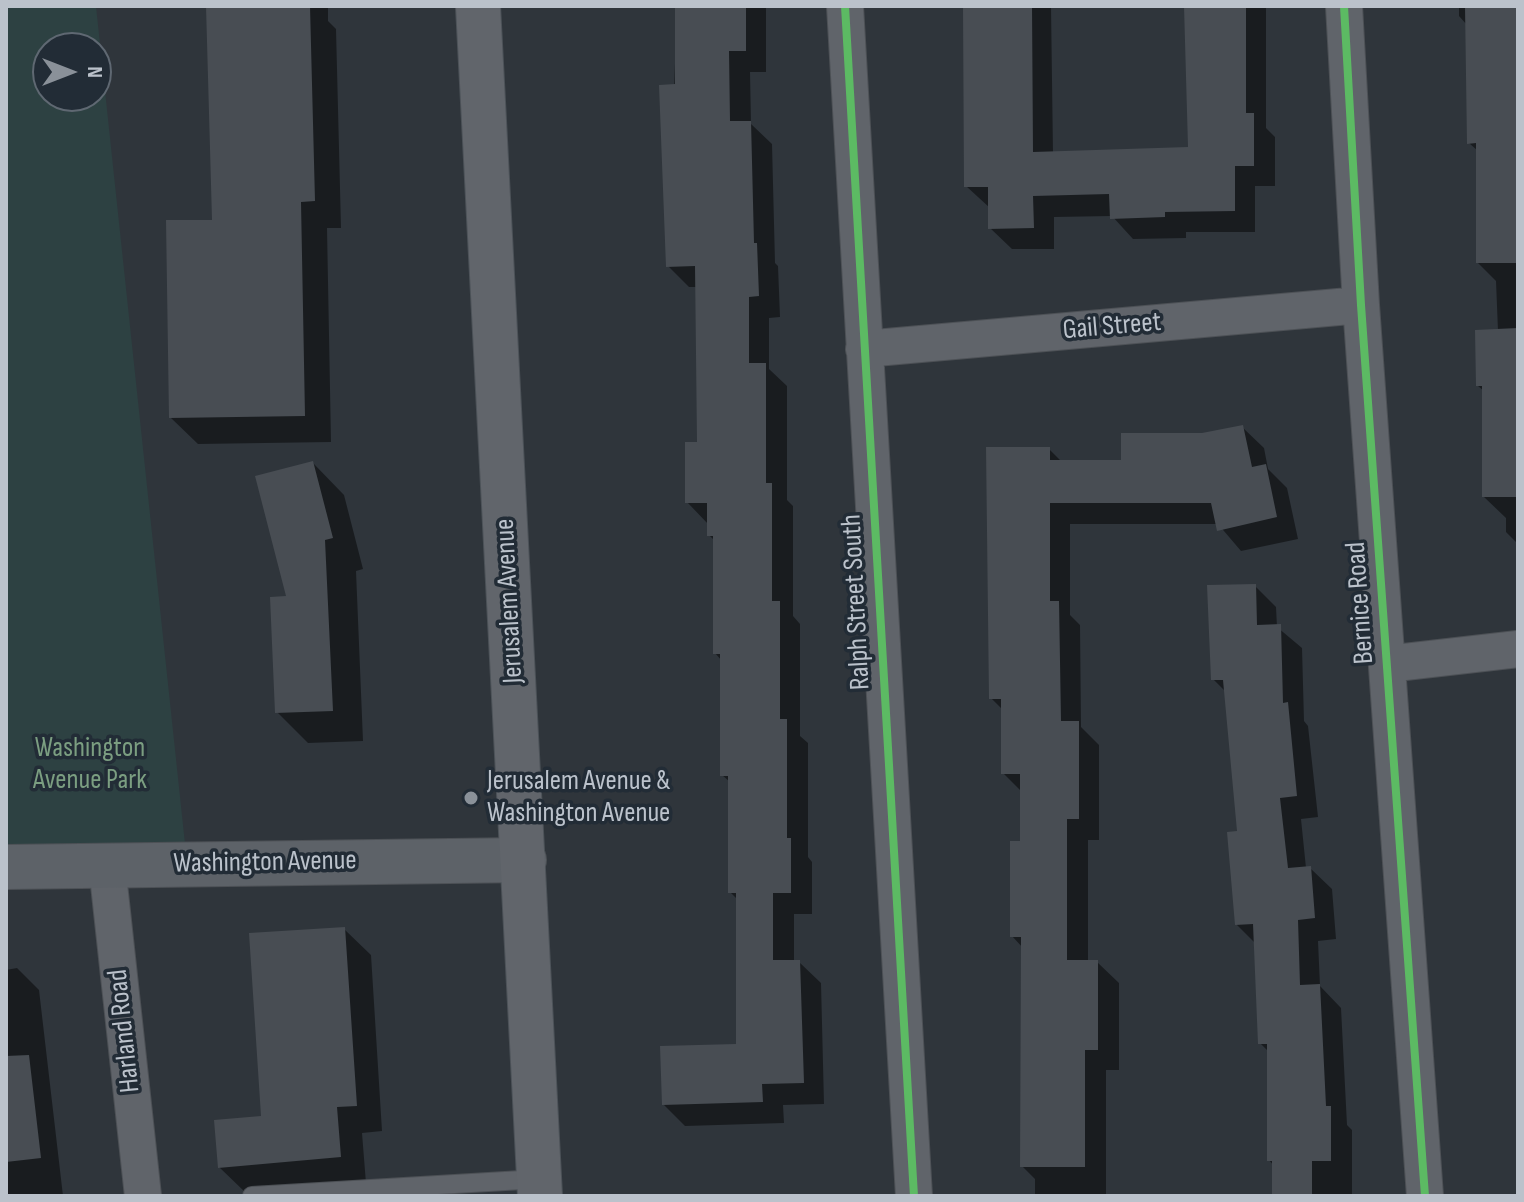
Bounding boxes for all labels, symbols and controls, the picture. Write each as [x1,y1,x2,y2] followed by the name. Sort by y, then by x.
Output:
[32,32,112,112] north arrow
[81,66,108,78] text: N
[1061,306,1163,348] street label: Gail Street
[836,513,878,691] street label: Ralph Street South
[489,518,531,684] street label: Jerusalem Avenue
[1340,541,1382,665] street label: Bernice Road
[33,732,147,798] park label: Washington Avenue Park
[487,765,670,831] place label: Jerusalem Avenue & Washington Avenue
[462,789,480,807] marker: Jerusalem Avenue & Washington Avenue
[173,845,357,881] street label: Washington Avenue
[102,968,148,1094] street label: Harland Road

